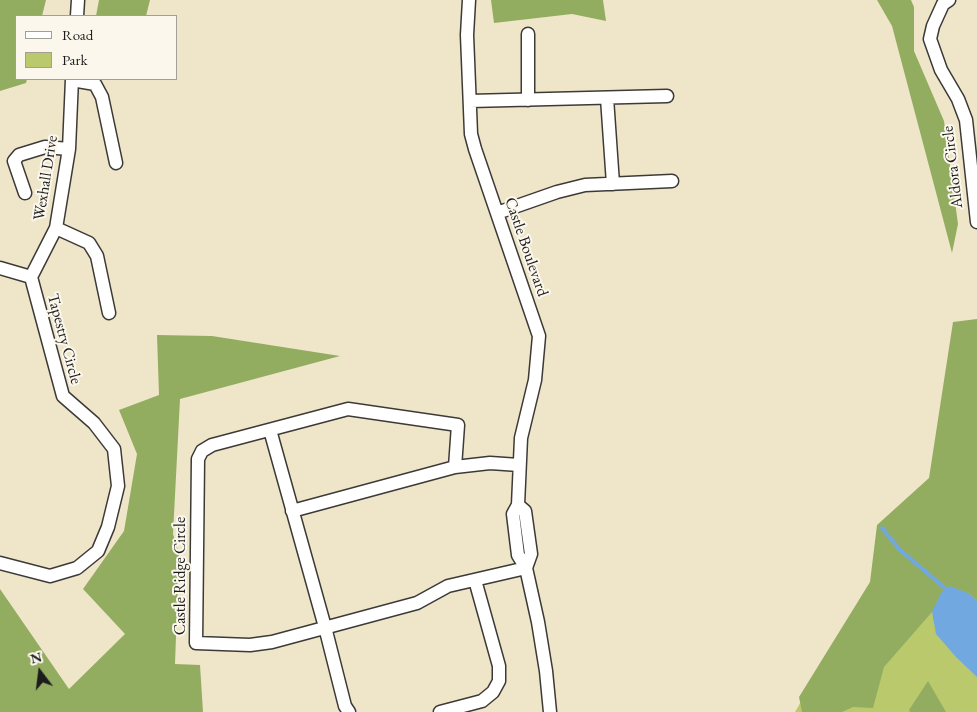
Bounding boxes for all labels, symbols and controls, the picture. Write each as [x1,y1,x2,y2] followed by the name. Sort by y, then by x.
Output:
[15,15,178,80] legend
[62,25,93,44] text: Road
[62,50,88,69] text: Park
[938,125,968,209] street label: Aldora Circle
[30,134,62,222] street label: Wexhall Drive
[500,195,552,299] street label: Castle Boulevard
[43,292,85,386] street label: Tapestry Circle
[171,517,191,635] street label: Castle Ridge Circle
[15,647,65,697] north arrow
[28,647,44,668] text: N

